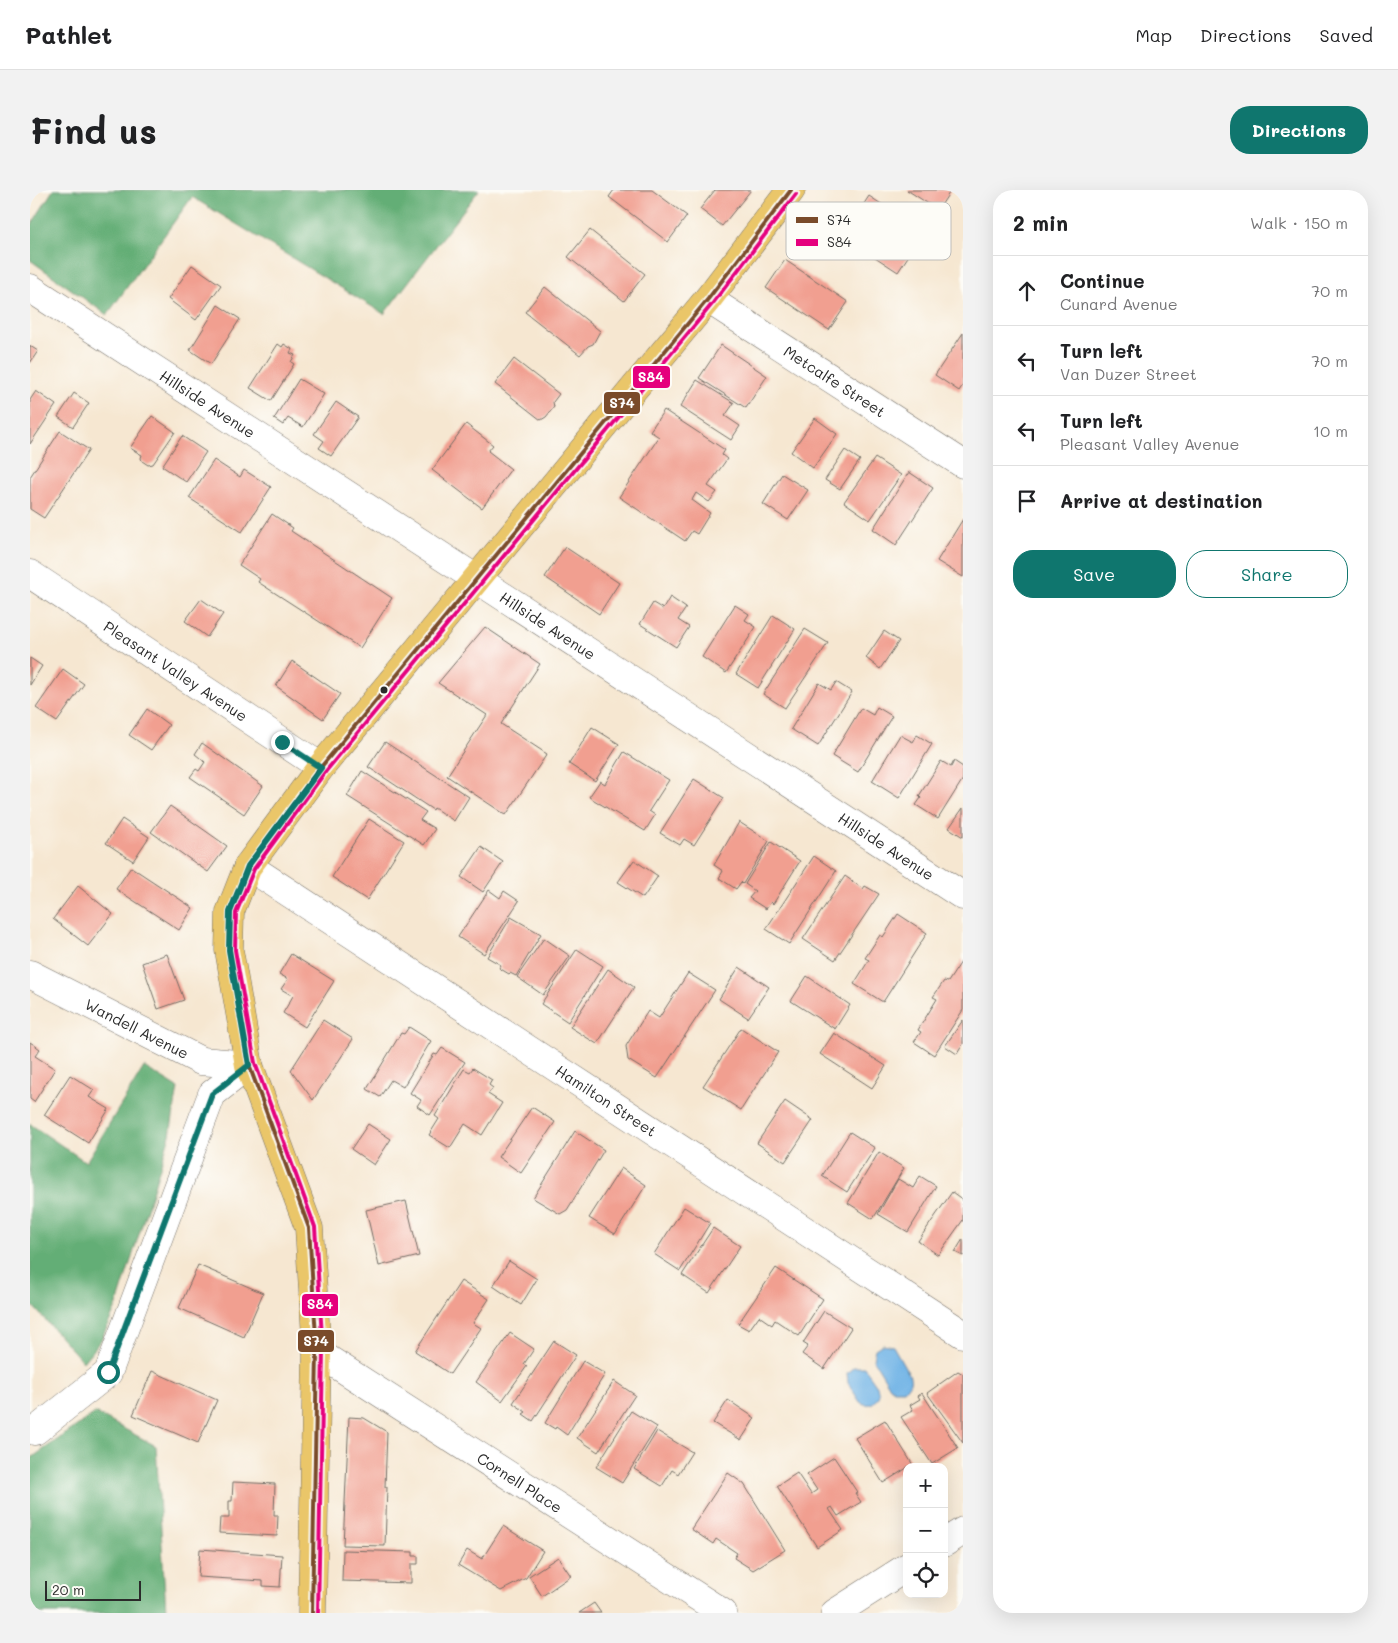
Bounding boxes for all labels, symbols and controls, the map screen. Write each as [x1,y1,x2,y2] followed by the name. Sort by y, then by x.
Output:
[25,19,112,50] text: Pathlet
[1135,23,1172,47] text: Map
[1200,23,1292,47] text: Directions
[1320,23,1373,47] text: Saved
[1230,106,1368,154] button: Directions
[30,107,157,153] text: Find us
[786,202,951,260] legend
[1013,209,1068,236] text: 2 min
[827,210,852,229] text: S74
[1250,212,1348,233] text: Walk · 150 m
[827,232,852,251] text: S84
[1060,268,1145,293] text: Continue
[1013,277,1041,305] icon: ahead
[1311,280,1348,301] text: 70 m
[1060,293,1178,314] text: Cunard Avenue
[1060,338,1143,363] text: Turn left
[780,341,890,421] street label: Metcalfe Street
[1013,347,1041,375] icon: left
[1311,350,1348,371] text: 70 m
[1060,363,1197,384] text: Van Duzer Street
[156,365,259,442] street label: Hillside Avenue
[632,365,671,389] line badge: S84
[638,367,664,386] text: S84
[603,391,641,415] line badge: S74
[609,393,635,412] text: S74
[1060,408,1143,433] text: Turn left
[1013,417,1041,445] icon: left
[1313,420,1348,441] text: 10 m
[1060,433,1239,454] text: Pleasant Valley Avenue
[1013,487,1041,515] icon: arrive
[1060,488,1263,513] text: Arrive at destination
[1013,550,1176,598] button: Save
[1186,550,1348,598] button: Share
[496,587,599,664] street label: Hillside Avenue
[100,616,252,726] street label: Pleasant Valley Avenue
[379,685,389,695] unlabelled marker
[271,731,294,754] route end
[835,807,938,884] street label: Hillside Avenue
[82,994,192,1063] street label: Wandell Avenue
[552,1060,660,1141] street label: Hamilton Street
[301,1293,339,1317] line badge: S84
[307,1294,333,1313] text: S84
[297,1329,335,1353] line badge: S74
[303,1331,329,1350] text: S74
[97,1361,120,1384] route start
[473,1448,566,1517] street label: Cornell Place
[903,1463,948,1598] map controls
[903,1463,948,1508] button: +
[903,1508,948,1553] button: −
[903,1553,948,1598] button: locate
[45,1578,141,1601] scale bar
[52,1580,84,1599] text: 20 m

